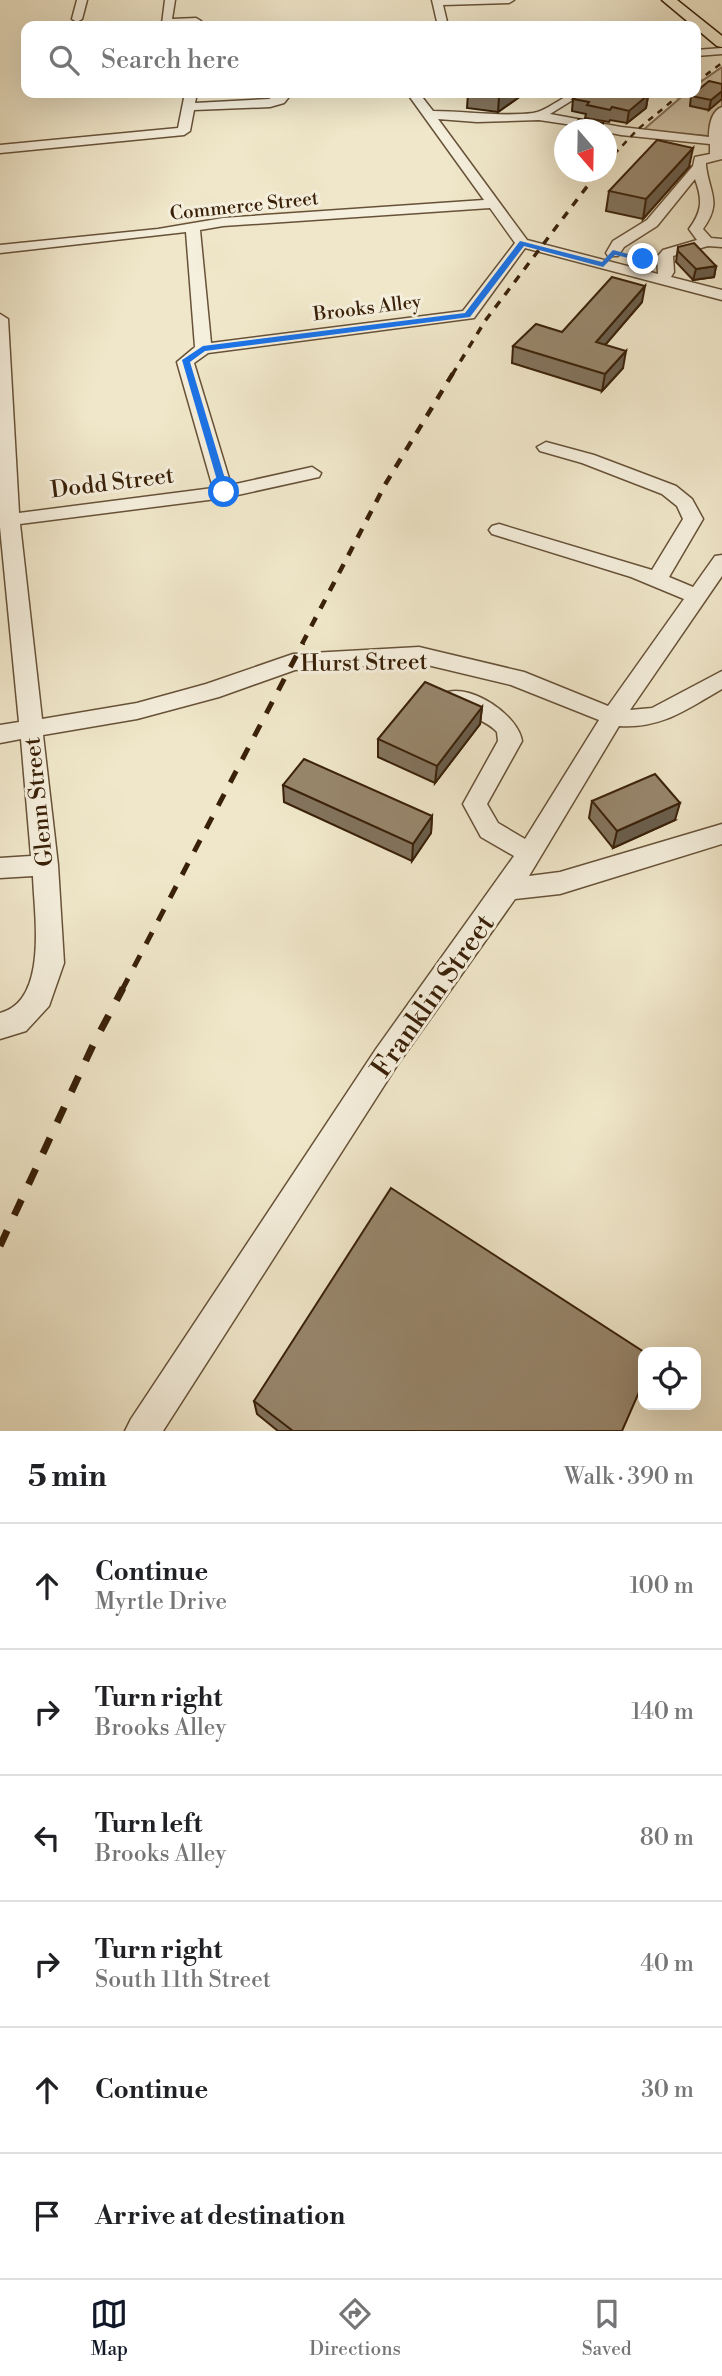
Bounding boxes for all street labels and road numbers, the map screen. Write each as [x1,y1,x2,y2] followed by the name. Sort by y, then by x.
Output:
[169,186,320,226] street label: Commerce Street
[311,289,423,327] street label: Brooks Alley
[49,462,175,504] street label: Dodd Street
[300,648,428,678] street label: Hurst Street
[18,736,60,868] street label: Glenn Street
[364,907,503,1084] street label: Franklin Street

